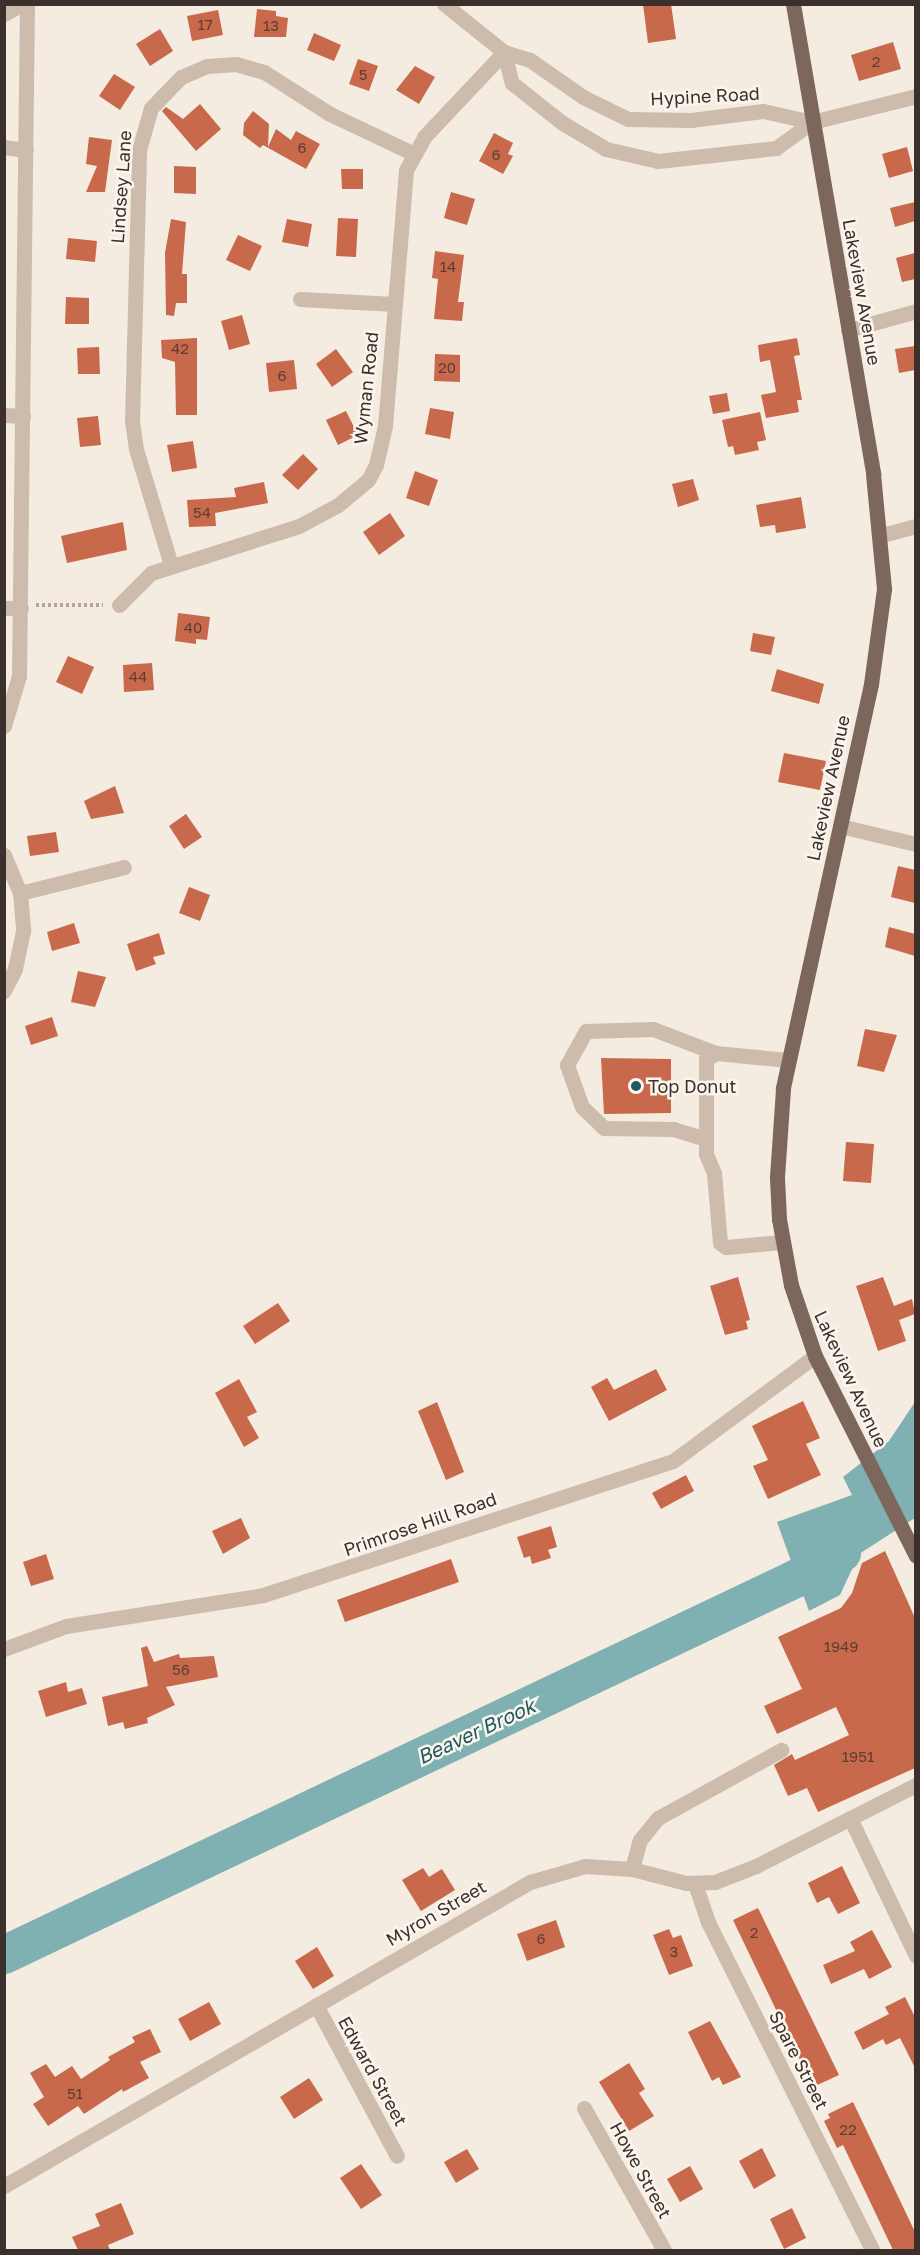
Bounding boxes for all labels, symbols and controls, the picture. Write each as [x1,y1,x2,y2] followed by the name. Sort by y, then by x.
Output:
[197,16,213,34] house number: 17
[263,17,279,35] house number: 13
[872,53,880,71] house number: 2
[359,66,367,84] house number: 5
[650,82,760,110] street label: Hypine Road
[106,130,136,244] street label: Lindsey Lane
[297,139,307,157] house number: 6
[491,146,501,164] house number: 6
[838,217,886,367] street label: Lakeview Avenue
[440,258,456,276] house number: 14
[349,331,383,445] street label: Wyman Road
[171,340,189,358] house number: 42
[438,359,456,377] house number: 20
[277,367,287,385] house number: 6
[193,504,211,522] house number: 54
[184,619,202,637] house number: 40
[129,668,147,686] house number: 44
[802,713,854,863] street label: Lakeview Avenue
[648,1075,736,1097] place label: Top Donut
[629,1079,643,1093] marker: Top Donut
[810,1307,892,1451] street label: Lakeview Avenue
[341,1488,499,1560] street label: Primrose Hill Road
[824,1638,858,1656] house number: 1949
[172,1661,190,1679] house number: 56
[413,1693,539,1769] water label: Beaver Brook
[842,1748,874,1766] house number: 1951
[382,1876,490,1950] street label: Myron Street
[750,1924,758,1942] house number: 2
[536,1930,546,1948] house number: 6
[670,1943,678,1961] house number: 3
[765,2007,833,2113] street label: Spare Street
[334,2012,412,2130] street label: Edward Street
[67,2085,83,2103] house number: 51
[606,2118,676,2222] street label: Howe Street
[839,2121,857,2139] house number: 22

